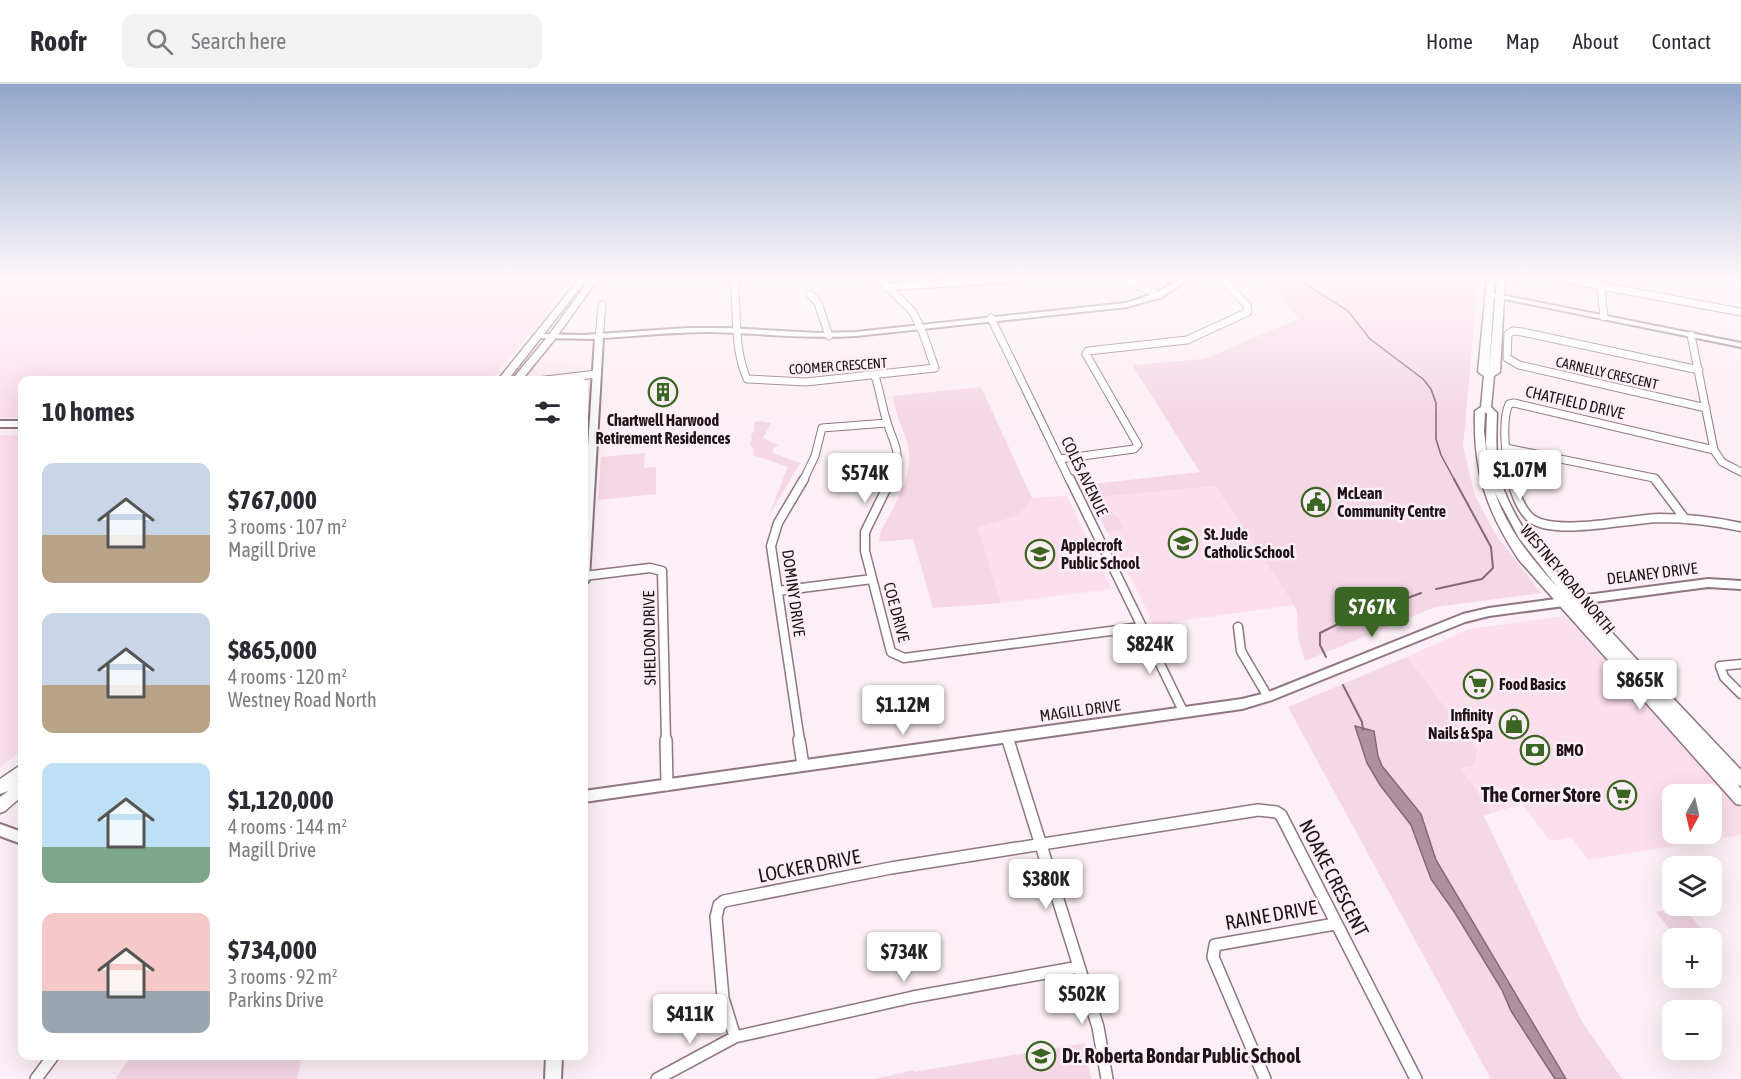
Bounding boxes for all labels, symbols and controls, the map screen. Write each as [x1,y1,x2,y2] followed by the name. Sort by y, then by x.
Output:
[122,14,542,68] search box
[30,25,86,57] text: Roofr
[143,25,176,58] icon: search
[191,28,286,54] text: Search here
[1426,29,1473,53] text: Home
[1506,29,1540,53] text: Map
[1573,29,1619,53] text: About
[1652,29,1711,53] text: Contact
[1554,353,1660,393] street label: CARNELLY CRESCENT
[788,355,888,377] street label: COOMER CRESCENT
[647,376,679,408] building icon: Chartwell Harwood Retirement Residences
[1524,382,1626,422] street label: CHATFIELD DRIVE
[531,396,564,429] icon: filters
[42,397,135,427] text: 10 homes
[596,411,731,447] place label: Chartwell Harwood Retirement Residences
[1058,433,1112,519] street label: COLES AVENUE
[1471,450,1569,501] pin: $1.07M
[823,453,907,504] pin: $574K
[1493,458,1547,481] text: $1.07M
[842,461,888,484] text: $574K
[1337,484,1446,520] place label: McLean Community Centre
[228,485,317,515] text: $767,000
[1300,486,1332,518] public building icon: McLean Community Centre
[90,487,162,559] icon: home
[228,515,347,538] text: 3 rooms · 107 m²
[1517,521,1619,637] street label: WESTNEY ROAD NORTH
[1204,525,1295,561] place label: St. Jude Catholic School
[1167,527,1199,559] school or university icon: St. Jude Catholic School
[1060,536,1141,572] place label: Applecroft Public School
[228,538,316,561] text: Magill Drive
[1024,538,1056,570] school or university icon: Applecroft Public School
[779,548,809,638] street label: DOMINY DRIVE
[1606,558,1698,587] street label: DELANEY DRIVE
[880,580,914,644] street label: COE DRIVE
[1330,587,1414,638] pin: $767K
[639,590,659,685] street label: SHELDON DRIVE
[1349,595,1395,618] text: $767K
[1108,624,1192,675] pin: $824K
[1127,632,1173,655] text: $824K
[228,635,317,665] text: $865,000
[90,637,162,709] icon: home
[1598,660,1682,711] pin: $865K
[228,665,347,688] text: 4 rooms · 120 m²
[1462,668,1494,700] supermarket icon: Food Basics
[1617,668,1663,691] text: $865K
[1499,675,1566,693] place label: Food Basics
[854,685,952,736] pin: $1.12M
[228,688,377,711] text: Westney Road North
[876,693,930,716] text: $1.12M
[1038,695,1122,725] street label: MAGILL DRIVE
[1428,706,1493,742] place label: Infinity Nails & Spa
[1498,708,1530,740] shop icon: Infinity Nails & Spa
[1519,734,1551,766] bank icon: BMO
[1556,741,1584,759] place label: BMO
[1606,779,1638,811] supermarket icon: The Corner Store
[1481,783,1601,806] place label: The Corner Store
[1662,784,1722,844] north arrow
[1662,784,1722,1060] map controls
[228,785,334,815] text: $1,120,000
[90,787,162,859] icon: home
[228,815,347,838] text: 4 rooms · 144 m²
[1295,815,1374,940] street label: NOAKE CRESCENT
[228,838,316,861] text: Magill Drive
[756,844,862,887] street label: LOCKER DRIVE
[1662,856,1722,916] button: layers
[1004,859,1088,910] pin: $380K
[1023,867,1069,890] text: $380K
[1223,895,1319,934] street label: RAINE DRIVE
[1662,928,1722,988] button: +
[862,932,946,983] pin: $734K
[228,935,317,965] text: $734,000
[90,937,162,1009] icon: home
[881,940,927,963] text: $734K
[228,965,338,988] text: 3 rooms · 92 m²
[1040,974,1124,1025] pin: $502K
[1059,982,1105,1005] text: $502K
[228,988,324,1011] text: Parkins Drive
[648,994,732,1045] pin: $411K
[1662,1000,1722,1060] button: −
[667,1002,713,1025] text: $411K
[1025,1040,1057,1072] school or university icon: Dr. Roberta Bondar Public School
[1062,1044,1301,1067] place label: Dr. Roberta Bondar Public School

